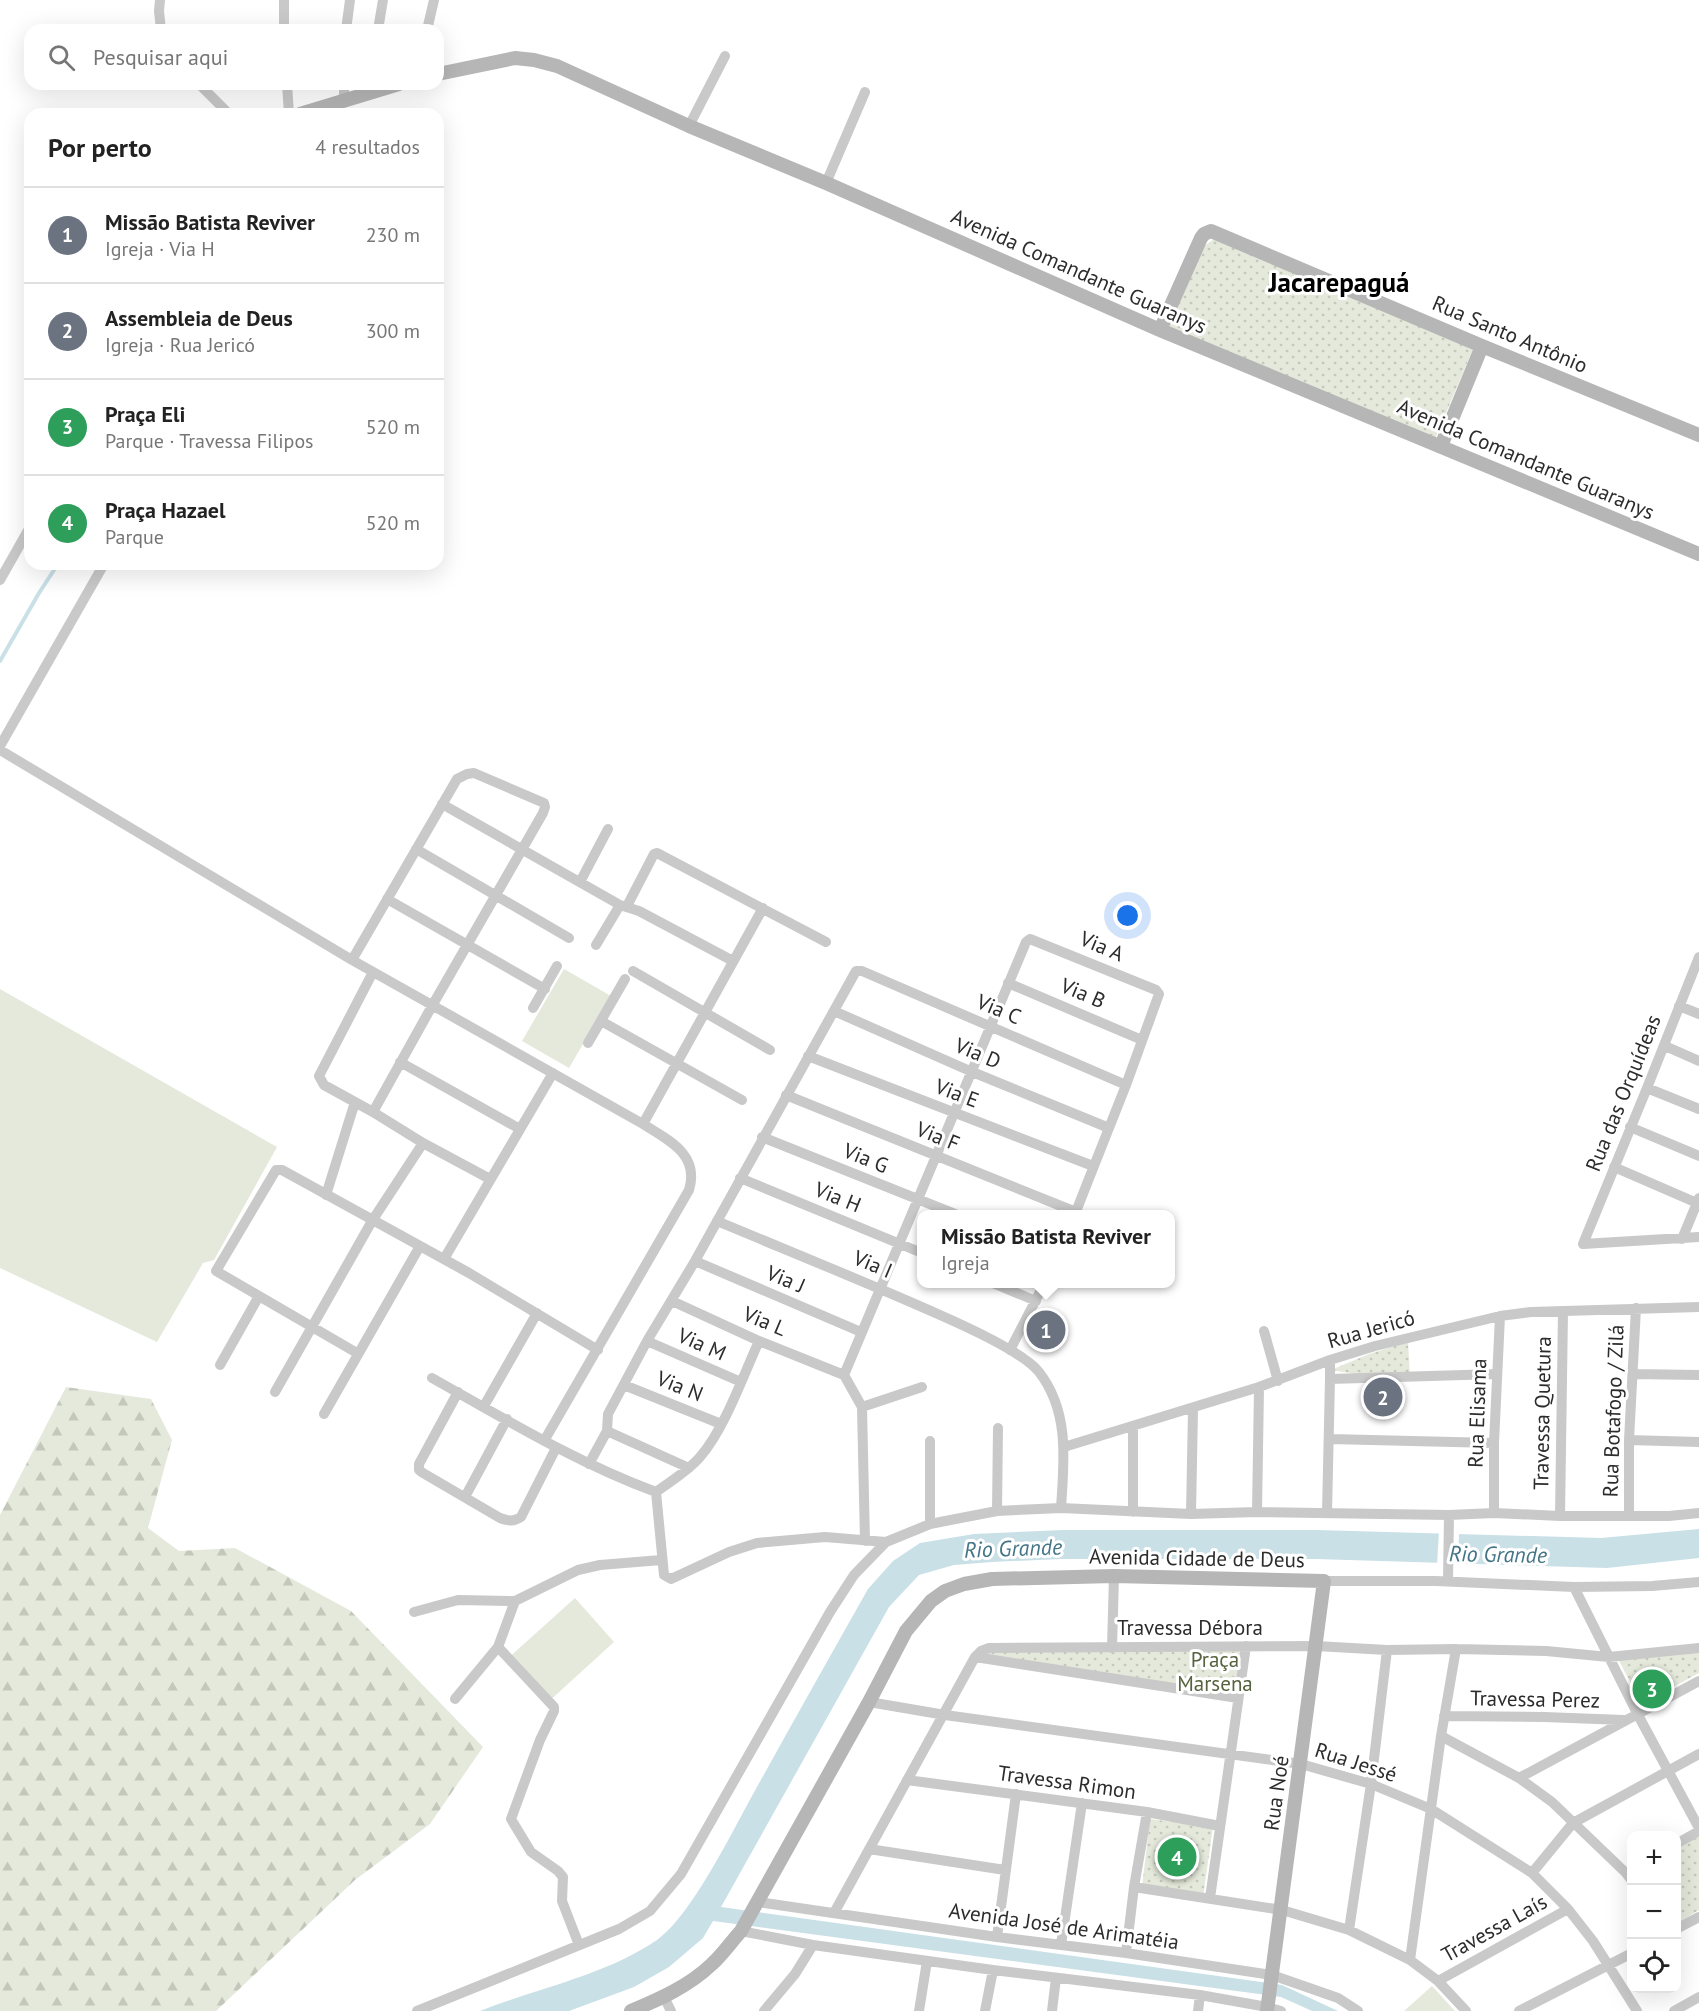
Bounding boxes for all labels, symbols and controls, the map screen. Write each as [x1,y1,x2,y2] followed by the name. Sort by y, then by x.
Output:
[24,24,444,90] search box
[45,41,78,74] icon: search
[93,43,229,71] text: Pesquisar aqui
[48,131,152,164] text: Por perto
[315,134,420,160] text: 4 resultados
[947,202,1211,340] street label: Avenida Comandante Guaranys
[105,208,315,236] text: Missão Batista Reviver
[62,222,73,248] text: 1
[366,222,420,248] text: 230 m
[105,236,215,262] text: Igreja · Via H
[1267,265,1410,299] district label: Jacarepaguá
[1428,289,1592,379] street label: Rua Santo Antônio
[105,304,293,332] text: Assembleia de Deus
[62,318,73,344] text: 2
[366,318,420,344] text: 300 m
[105,332,255,358] text: Igreja · Rua Jericó
[1393,393,1659,525] street label: Avenida Comandante Guaranys
[105,400,185,428] text: Praça Eli
[62,414,73,440] text: 3
[366,414,420,440] text: 520 m
[105,428,314,454] text: Parque · Travessa Filipos
[105,496,225,524] text: Praça Hazael
[62,510,73,536] text: 4
[366,510,420,536] text: 520 m
[105,524,164,550] text: Parque
[1113,901,1142,930] your location
[1075,924,1129,968] street label: Via A
[1056,971,1109,1014] street label: Via B
[972,987,1025,1030] street label: Via C
[1579,1011,1667,1175] street label: Rua das Orquídeas
[950,1031,1005,1075] street label: Via D
[930,1072,983,1114] street label: Via E
[911,1115,964,1157] street label: Via F
[838,1136,893,1179] street label: Via G
[810,1175,865,1218] street label: Via H
[917,1210,1175,1288] popup
[941,1222,1151,1250] text: Missão Batista Reviver
[849,1243,897,1284] street label: Via I
[941,1250,990,1276] text: Igreja
[762,1258,810,1299] street label: Via J
[738,1300,791,1342] street label: Via L
[1324,1304,1418,1354] street label: Rua Jericó
[1026,1308,1066,1352] pin: 1
[673,1321,730,1367] street label: Via M
[1596,1324,1630,1498] street label: Rua Botafogo / Zilá
[1527,1336,1557,1490] street label: Travessa Quetura
[1462,1358,1492,1468] street label: Rua Elisama
[652,1364,707,1407] street label: Via N
[1364,1374,1402,1420] pin: 2
[963,1532,1063,1564] water label: Rio Grande
[1449,1539,1548,1569] water label: Rio Grande
[1089,1543,1305,1573] street label: Avenida Cidade de Deus
[1117,1614,1263,1641] street label: Travessa Débora
[1177,1646,1253,1697] park label: Praça Marsena
[1632,1666,1672,1712] pin: 3
[1470,1684,1600,1714] street label: Travessa Perez
[1312,1736,1400,1788] street label: Rua Jessé
[1257,1754,1295,1832] street label: Rua Noé
[996,1759,1138,1805] street label: Travessa Rimon
[1627,1831,1681,1993] map controls
[1627,1831,1681,1885] button: +
[1158,1834,1196,1880] pin: 4
[1627,1885,1681,1939] button: −
[1436,1888,1552,1968] street label: Travessa Laís
[947,1896,1181,1956] street label: Avenida José de Arimatéia
[1627,1939,1681,1993] button: locate

